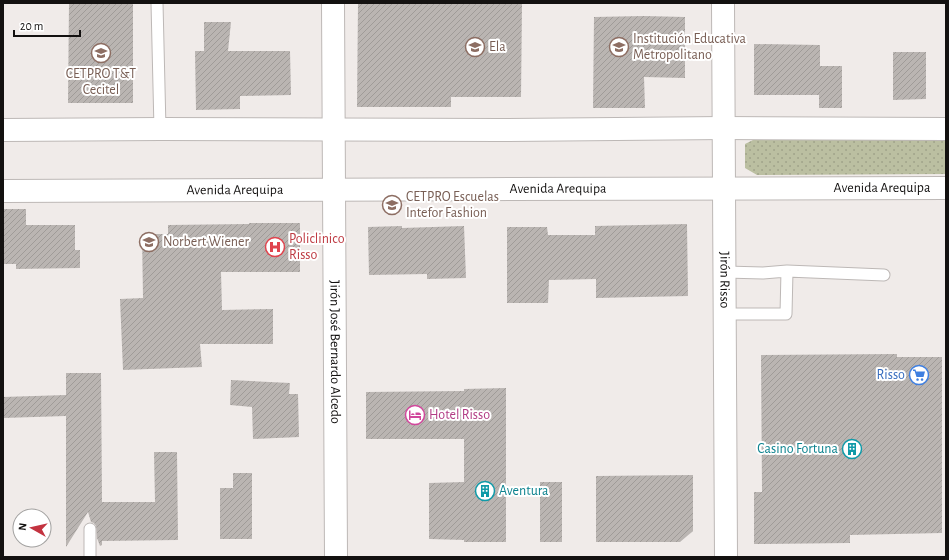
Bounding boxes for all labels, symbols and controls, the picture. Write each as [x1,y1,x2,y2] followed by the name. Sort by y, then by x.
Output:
[14,12,80,38] scale bar
[20,20,43,32] text: 20 m
[633,32,747,62] place label: Institución Educativa Metropolitano
[464,36,486,58] school or university icon: Ela
[608,36,630,58] school or university icon: Institución Educativa Metropolitano
[489,40,506,54] place label: Ela
[90,42,112,64] school or university icon: CETPRO T&T Cecitel
[66,67,136,97] place label: CETPRO T&T Cecitel
[834,181,931,195] street label: Avenida Arequipa
[510,182,607,196] street label: Avenida Arequipa
[186,183,284,197] street label: Avenida Arequipa
[406,190,499,220] place label: CETPRO Escuelas Intefor Fashion
[381,194,403,216] school or university icon: CETPRO Escuelas Intefor Fashion
[138,231,160,253] school or university icon: Norbert Wiener
[289,232,345,262] place label: Policlinico Risso
[163,235,250,249] place label: Norbert Wiener
[264,236,286,258] hospital icon: Policlinico Risso
[717,251,732,309] street label: Jirón Risso
[328,280,342,424] street label: Jirón José Bernardo Alcedo
[908,364,930,386] supermarket icon: Risso
[877,368,905,382] place label: Risso
[404,404,426,426] hotel icon: Hotel Risso
[429,408,490,422] place label: Hotel Risso
[841,438,863,460] building icon: Casino Fortuna
[757,442,839,456] place label: Casino Fortuna
[474,480,496,502] building icon: Aventura
[499,484,549,498] place label: Aventura
[12,508,52,548] north arrow
[17,522,29,531] text: N

